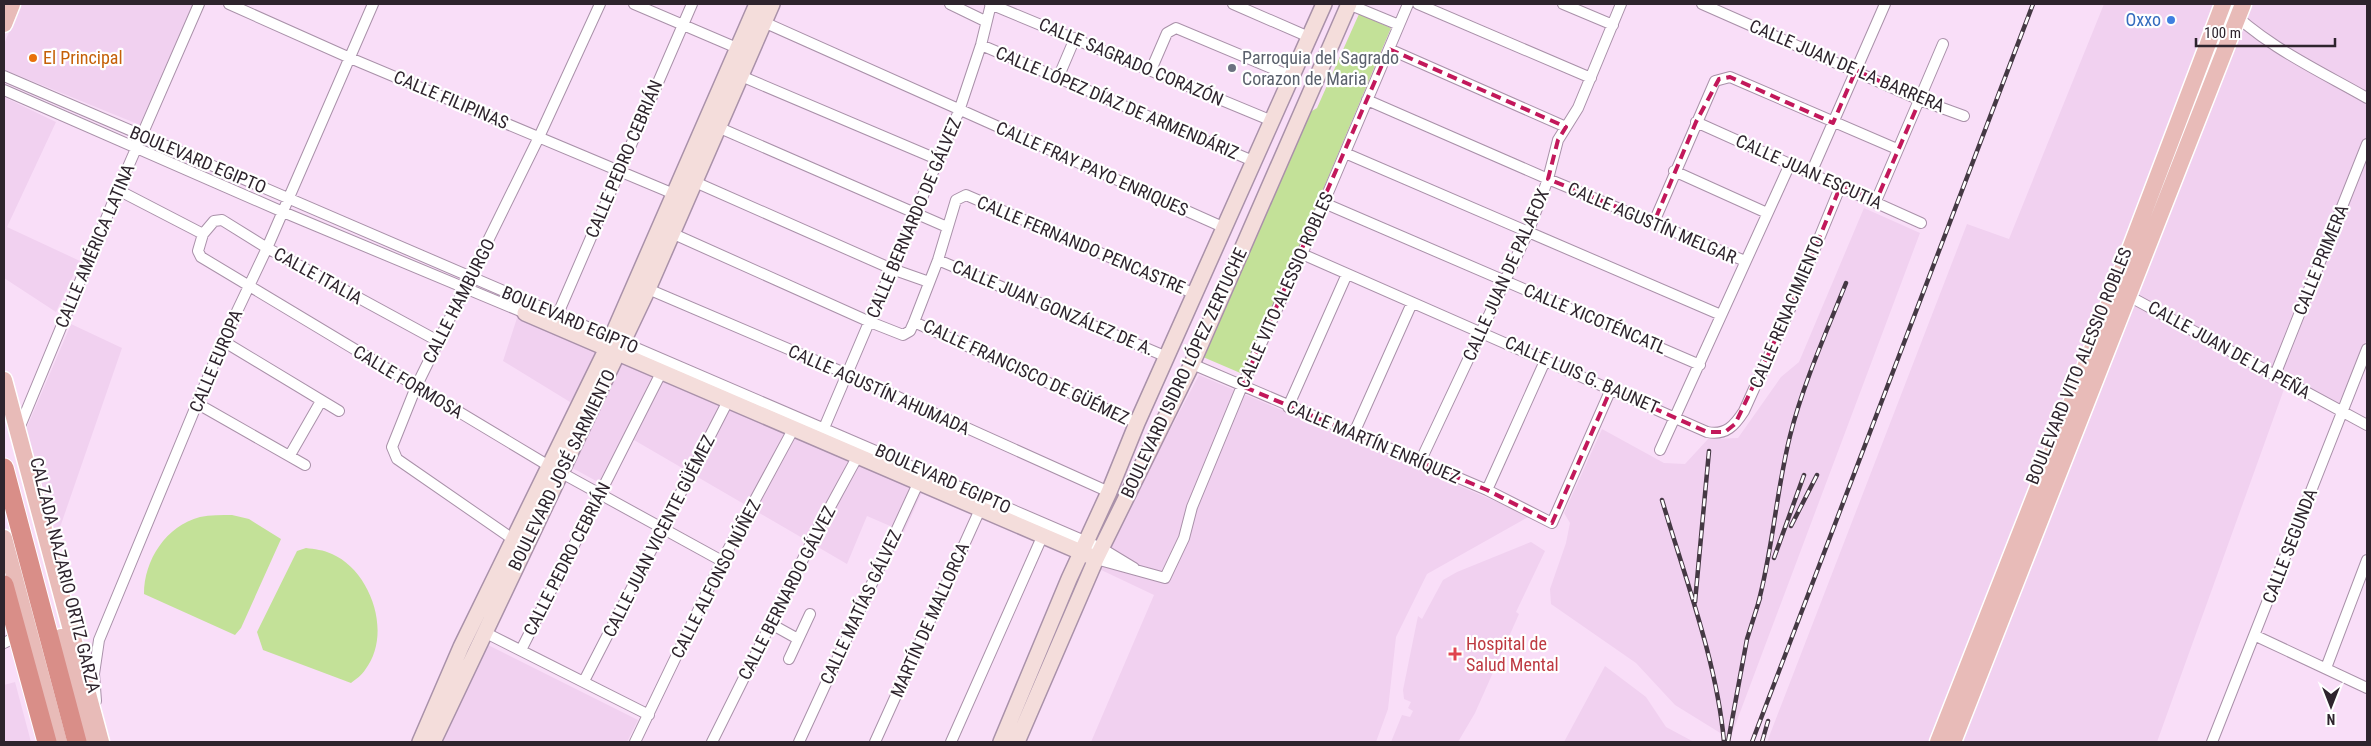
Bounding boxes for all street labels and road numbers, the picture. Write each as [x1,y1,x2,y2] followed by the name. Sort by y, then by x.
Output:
[1036,13,1227,110] street label: CALLE SAGRADO CORAZÓN
[1747,15,1948,116] street label: CALLE JUAN DE LA BARRERA
[993,42,1242,163] street label: CALLE LÓPEZ DÍAZ DE ARMENDÁRIZ
[391,66,512,133] street label: CALLE FILIPINAS
[581,77,666,241] street label: CALLE PEDRO CEBRIÁN
[862,115,965,321] street label: CALLE BERNARDO DE GÁLVEZ
[993,117,1191,220] street label: CALLE FRAY PAYO ENRIQUES
[127,121,270,198] street label: BOULEVARD EGIPTO
[1733,130,1886,214] street label: CALLE JUAN ESCUTIA
[50,160,139,331] street label: CALLE AMÉRICA LATINA
[1565,177,1740,268] street label: CALLE AGUSTÍN MELGAR
[1458,186,1553,364] street label: CALLE JUAN DE PALAFOX
[1232,189,1337,391] street label: CALLE VITO ALESSIO ROBLES
[974,191,1188,298] street label: CALLE FERNANDO PENCASTRE
[2289,201,2352,318] street label: CALLE PRIMERA
[1745,232,1828,391] street label: CALLE RENACIMIENTO
[418,235,499,367] street label: CALLE HAMBURGO
[270,243,367,309] street label: CALLE ITALIA
[1116,244,1251,501] street label: BOULEVARD ISIDRO LÓPEZ ZERTUCHE
[2021,244,2136,487] street label: BOULEVARD VITO ALESSIO ROBLES
[949,255,1157,360] street label: CALLE JUAN GONZÁLEZ DE A.
[1521,279,1670,358] street label: CALLE XICOTÉNCATL
[499,281,642,358] street label: BOULEVARD EGIPTO
[2144,296,2315,403] street label: CALLE JUAN DE LA PEÑA
[185,306,247,415] street label: CALLE EUROPA
[920,315,1132,429] street label: CALLE FRANCISCO DE GÜÉMEZ
[1502,331,1662,418] street label: CALLE LUIS G. BAUNET
[785,340,974,439] street label: CALLE AGUSTÍN AHUMADA
[350,341,467,423] street label: CALLE FORMOSA
[504,366,619,574] street label: BOULEVARD JOSÉ SARMIENTO
[1283,395,1463,488] street label: CALLE MARTÍN ENRÍQUEZ
[598,431,719,640] street label: CALLE JUAN VICENTE GÜÉMEZ
[872,439,1014,518] street label: BOULEVARD EGIPTO
[26,455,105,695] street label: CALZADA NAZARIO ORTIZ GARZA
[519,479,614,639] street label: CALLE PEDRO CEBRIÁN
[2258,485,2321,606] street label: CALLE SEGUNDA
[666,496,765,662] street label: CALLE ALFONSO NÚÑEZ
[734,502,840,683] street label: CALLE BERNARDO GÁLVEZ
[815,526,906,687] street label: CALLE MATÍAS GÁLVEZ
[886,539,973,700] street label: MARTÍN DE MALLORCA

